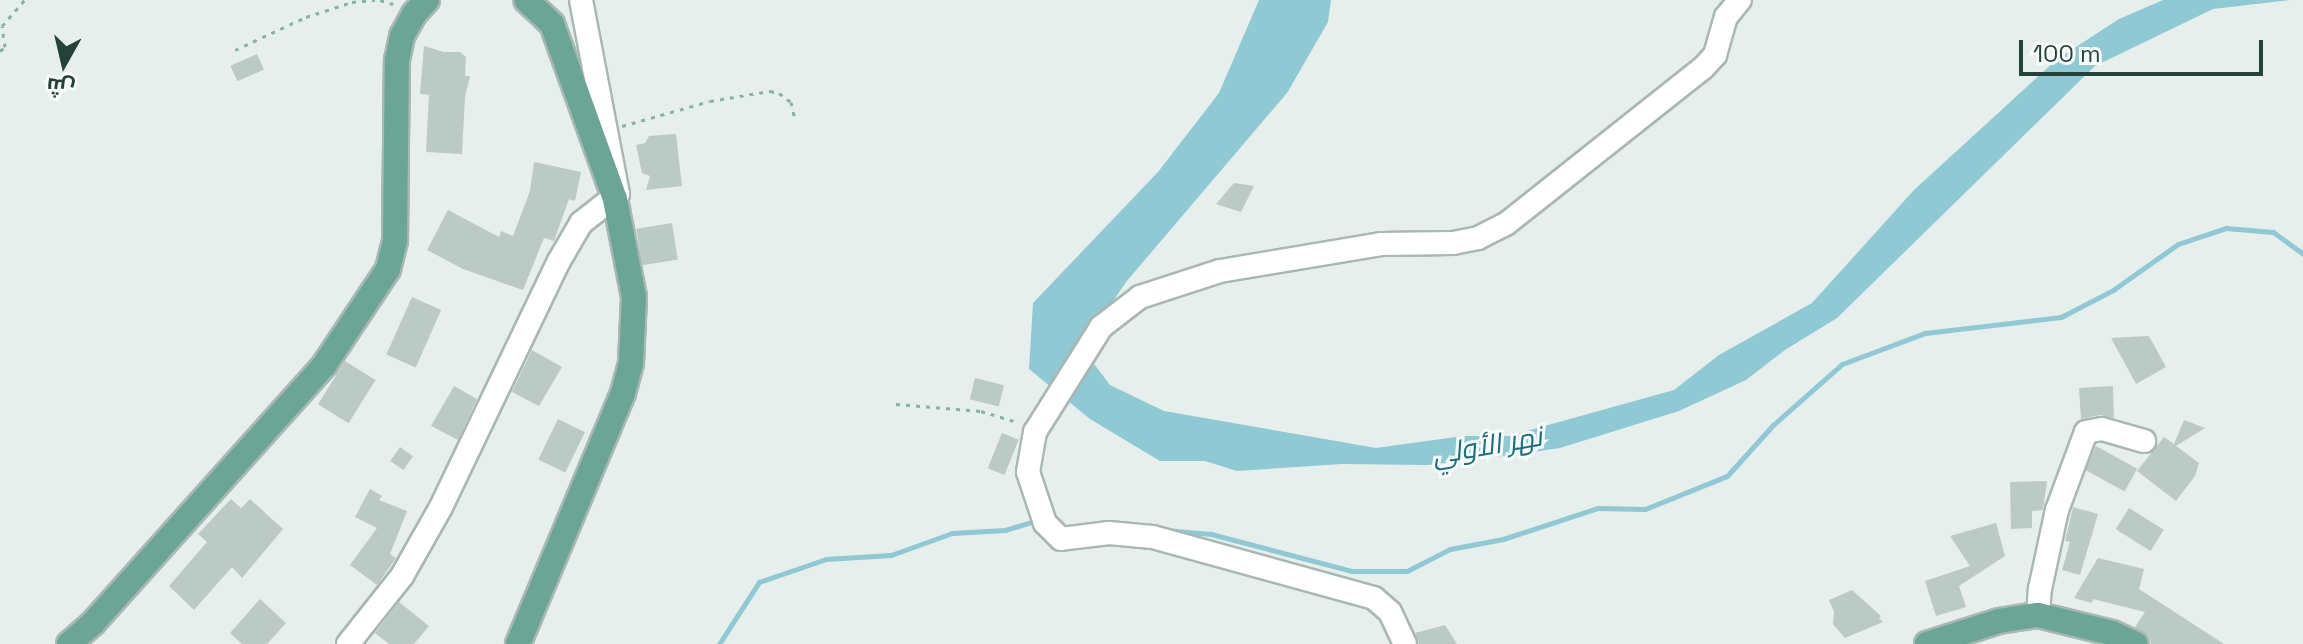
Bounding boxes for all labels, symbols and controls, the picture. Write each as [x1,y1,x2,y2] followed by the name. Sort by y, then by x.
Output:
[24,24,104,104] north arrow
[2023,24,2267,74] scale bar
[2033,38,2101,69] text: 100 m
[45,72,77,104] text: ش
[1429,419,1545,471] water label: نهر الأولي

